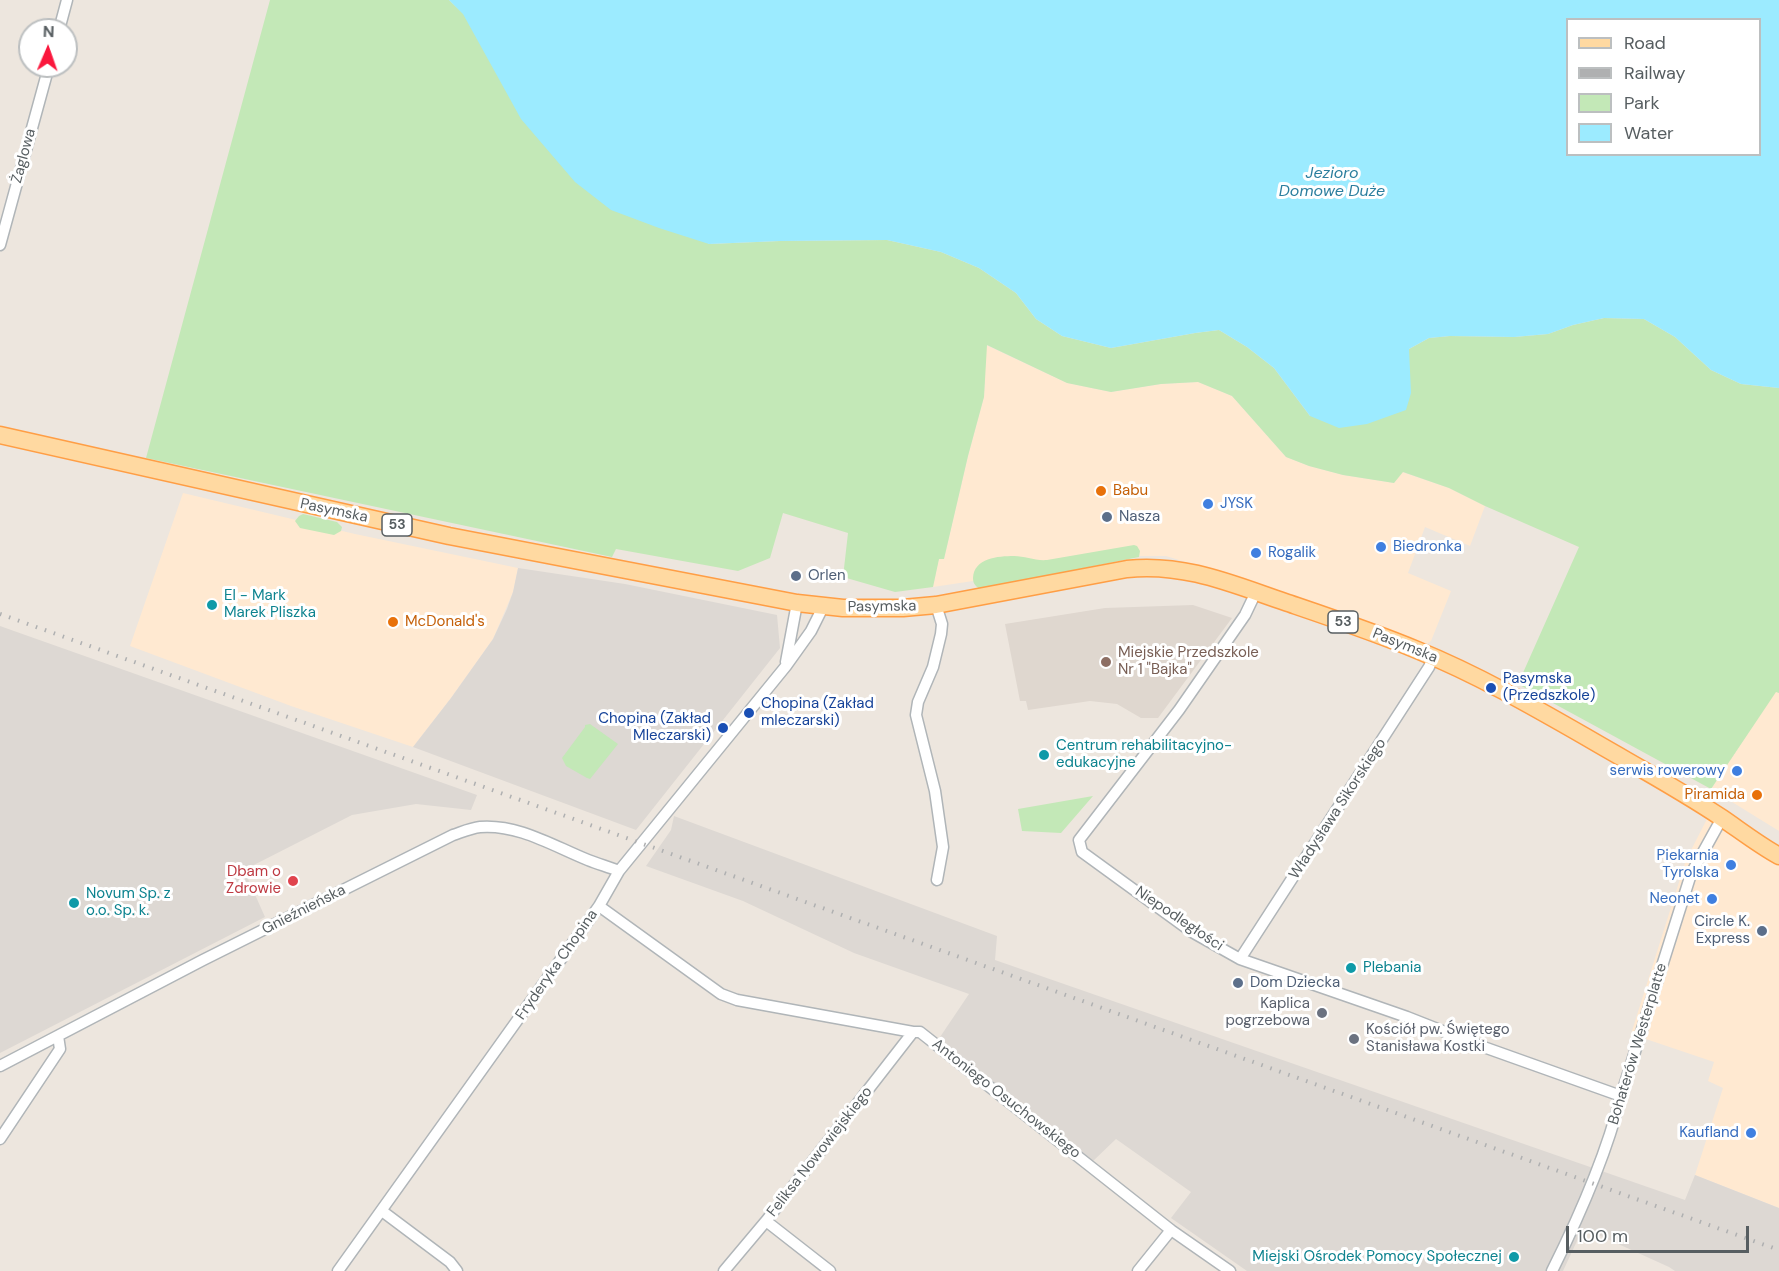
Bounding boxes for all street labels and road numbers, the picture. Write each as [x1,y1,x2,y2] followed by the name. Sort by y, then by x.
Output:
[8,127,40,185] street label: Żaglowa
[299,495,369,527] street label: Pasymska
[382,514,412,536] road number: 53
[848,597,916,617] street label: Pasymska
[1328,611,1358,633] road number: 53
[1370,625,1440,667] street label: Pasymska
[1286,735,1390,883] street label: Władysława Sikorskiego
[259,881,349,939] street label: Gnieźnieńska
[1131,883,1227,955] street label: Niepodległości
[512,906,602,1024] street label: Fryderyka Chopina
[1605,961,1671,1127] street label: Bohaterów Westerplatte
[928,1035,1084,1163] street label: Antoniego Osuchowskiego
[764,1083,876,1221] street label: Feliksa Nowowiejskiego

